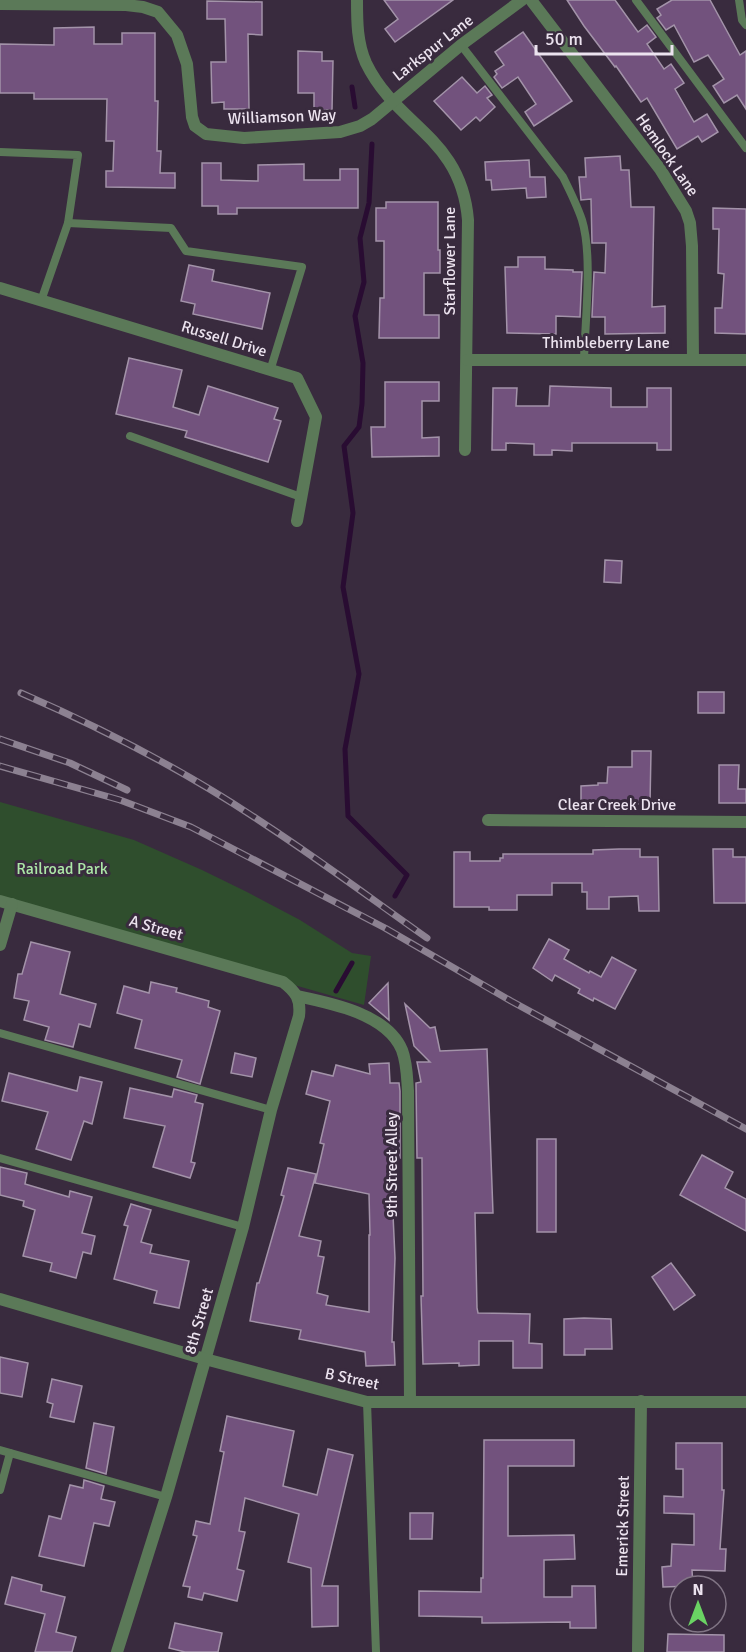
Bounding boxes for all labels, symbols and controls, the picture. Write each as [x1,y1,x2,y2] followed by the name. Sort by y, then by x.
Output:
[389,10,477,86] street label: Larkspur Lane
[536,18,672,56] scale bar
[545,28,583,50] text: 50 m
[228,105,337,129] street label: Williamson Way
[631,110,703,200] street label: Hemlock Lane
[440,207,460,315] street label: Starflower Lane
[179,316,269,362] street label: Russell Drive
[542,333,670,353] street label: Thimbleberry Lane
[558,795,676,815] street label: Clear Creek Drive
[16,859,108,879] park label: Railroad Park
[127,911,186,945] street label: A Street
[382,1112,402,1218] street label: 9th Street Alley
[180,1285,218,1357] street label: 8th Street
[323,1364,381,1395] street label: B Street
[612,1475,634,1577] street label: Emerick Street
[668,1574,728,1634] north arrow
[692,1580,704,1600] text: N

